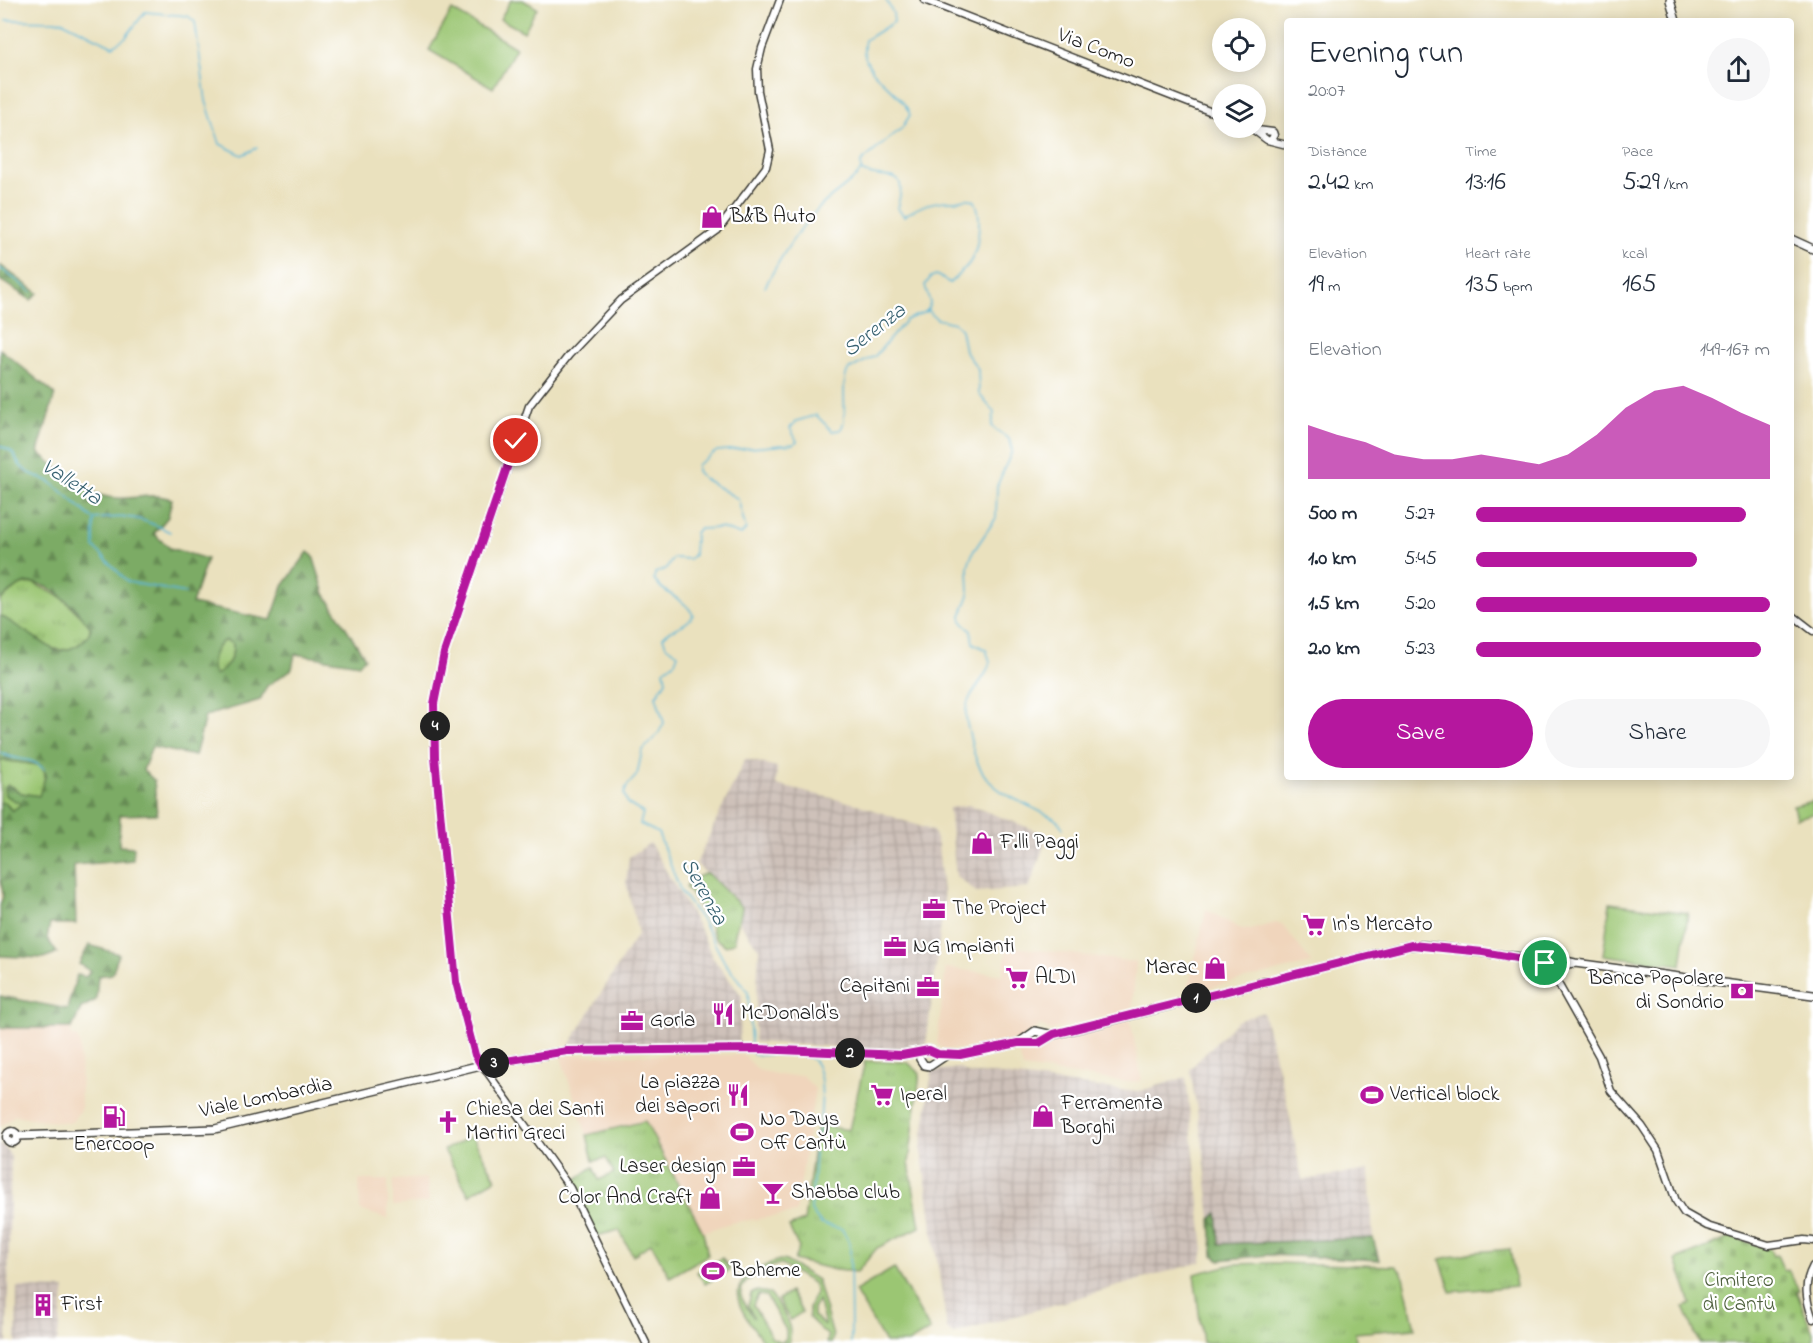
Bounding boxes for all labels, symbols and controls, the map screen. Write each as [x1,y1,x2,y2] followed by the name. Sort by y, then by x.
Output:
[1212,18,1266,138] map controls
[1212,18,1266,72] button: locate
[1052,20,1139,78] street label: Via Como
[1308,30,1463,78] text: Evening run
[1707,38,1770,101] button: share
[1308,77,1345,106] text: 20:07
[1212,84,1266,138] button: layers
[1308,140,1367,164] text: Distance
[1465,140,1497,164] text: Time
[1622,140,1653,164] text: Pace
[1308,164,1350,202] text: 2.42
[1465,164,1506,202] text: 13:16
[1622,164,1660,202] text: 5:29
[1350,173,1373,197] text: km
[1660,173,1688,197] text: /km
[729,202,816,232] place label: B&B Auto
[699,204,725,230] shop icon: B&B Auto
[1308,242,1367,266] text: Elevation
[1465,242,1531,266] text: Heart rate
[1622,242,1647,266] text: kcal
[1308,266,1324,304] text: 19
[1465,266,1499,304] text: 135
[1622,266,1657,304] text: 165
[1324,275,1341,299] text: m
[1499,275,1532,299] text: bpm
[837,295,914,366] water label: Serenza
[1308,336,1382,365] text: Elevation
[1700,336,1770,365] text: 149–167 m
[490,415,541,466] pin
[499,424,532,457] icon: check
[35,452,108,515] water label: Valletta
[1308,500,1357,529] text: 500 m
[1404,500,1435,529] text: 5:27
[1308,545,1356,574] text: 1.0 km
[1404,545,1437,574] text: 5:45
[1308,590,1359,619] text: 1.5 km
[1404,590,1436,619] text: 5:20
[1308,635,1360,664] text: 2.0 km
[1404,635,1435,664] text: 5:23
[1308,699,1533,768] button: Save
[1545,699,1770,768] button: Share
[420,711,450,741] pin: 4
[432,714,438,738] text: 4
[999,828,1079,860] place label: F.lli Paggi
[969,830,995,856] shop icon: F.lli Paggi
[671,852,735,932] water label: Serenza
[952,894,1047,924] place label: The Project
[921,896,947,922] office icon: The Project
[1332,910,1433,940] place label: In's Mercato
[1301,912,1327,938] supermarket icon: In's Mercato
[913,932,1015,962] place label: NG Impianti
[882,934,908,960] office icon: NG Impianti
[1519,937,1570,988] pin
[1528,946,1561,979] icon: arrive
[1146,953,1198,983] place label: Marac
[1202,955,1228,981] shop icon: Marac
[1035,963,1076,993] place label: ALDI
[1587,964,1725,1018] place label: Banca Popolare di Sondrio
[1004,965,1030,991] supermarket icon: ALDI
[839,972,910,1002] place label: Capitani
[915,974,941,1000] office icon: Capitani
[1729,978,1755,1004] bank icon: Banca Popolare di Sondrio
[1181,983,1211,1013] pin: 1
[1193,986,1199,1010] text: 1
[741,999,839,1029] place label: McDonald's
[710,1001,736,1027] restaurant icon: McDonald's
[650,1006,695,1036] place label: Gorla
[619,1008,645,1034] office icon: Gorla
[835,1038,865,1068] pin: 2
[846,1041,854,1065] text: 2
[479,1048,509,1078] pin: 3
[491,1051,497,1075] text: 3
[635,1068,720,1122] place label: La piazza dei sapori
[196,1069,335,1127] street label: Viale Lombardia
[900,1080,947,1110] place label: Iperal
[1389,1080,1500,1110] place label: Vertical block
[725,1082,751,1108] restaurant icon: La piazza dei sapori
[869,1082,895,1108] supermarket icon: Iperal
[1359,1082,1385,1108] sports icon: Vertical block
[1060,1089,1163,1145] place label: Ferramenta Borghi
[466,1095,604,1149] place label: Chiesa dei Santi Martiri Greci
[1030,1103,1056,1129] shop icon: Ferramenta Borghi
[101,1104,127,1130] fuel station icon: Enercoop
[760,1105,846,1159] place label: No Days Off Cantù
[435,1109,461,1135] church icon: Chiesa dei Santi Martiri Greci
[729,1119,755,1145] sports icon: No Days Off Cantù
[73,1130,155,1160] place label: Enercoop
[620,1152,726,1184] place label: Laser design
[731,1154,757,1180] office icon: Laser design
[791,1178,900,1208] place label: Shabba club
[760,1180,786,1206] bar icon: Shabba club
[558,1183,692,1213] place label: Color And Craft
[697,1185,723,1211] shop icon: Color And Craft
[730,1256,801,1286] place label: Boheme
[700,1258,726,1284] sports icon: Boheme
[1702,1266,1776,1320] park label: Cimitero di Cantù
[60,1290,103,1320] place label: First
[30,1292,56,1318] building icon: First

